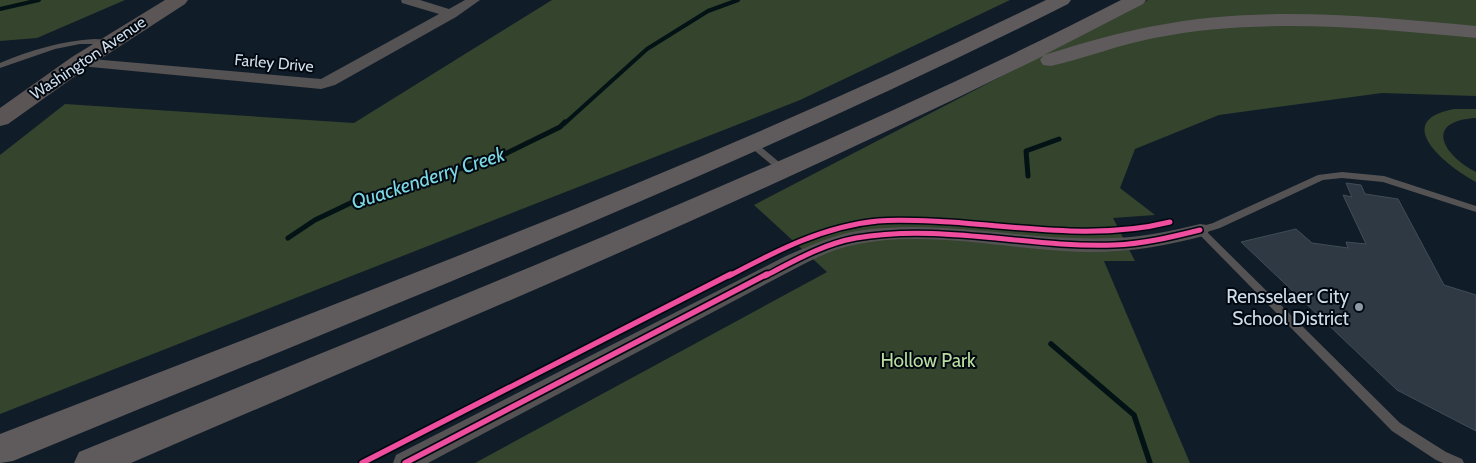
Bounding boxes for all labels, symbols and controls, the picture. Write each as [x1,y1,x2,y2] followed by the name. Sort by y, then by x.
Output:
[27,12,149,104] street label: Washington Avenue
[234,50,314,76] street label: Farley Drive
[348,141,509,214] water label: Quackenderry Creek
[1226,285,1350,330] place label: Rensselaer City School District
[1353,301,1365,313] marker: Rensselaer City School District
[880,349,976,372] park label: Hollow Park

